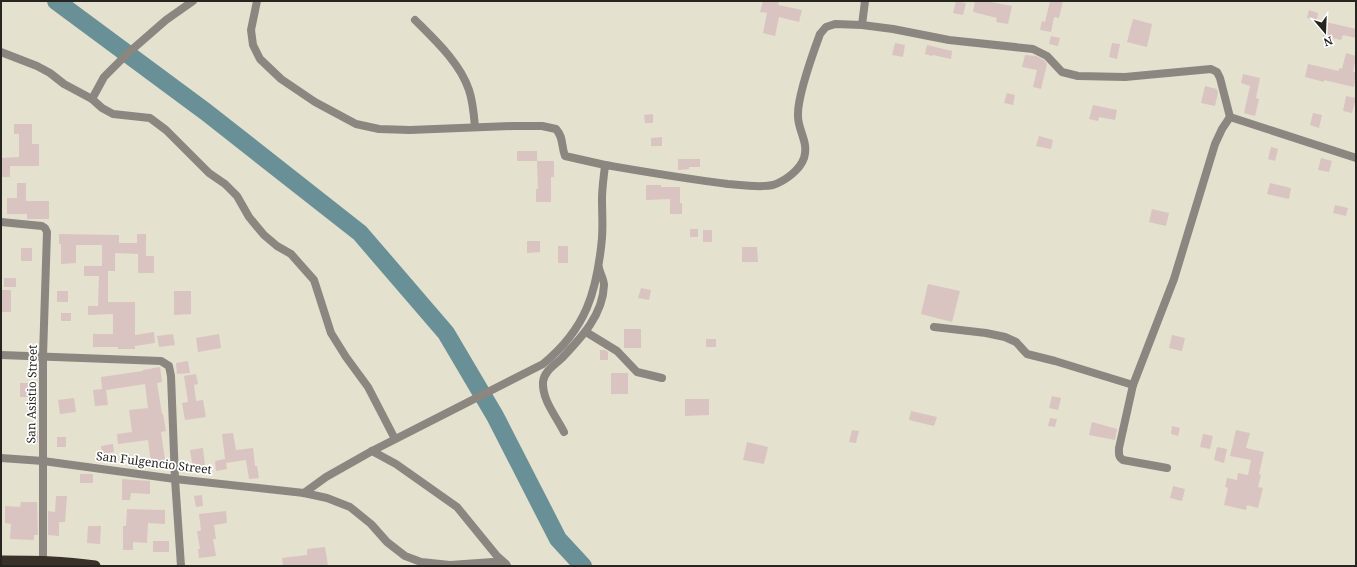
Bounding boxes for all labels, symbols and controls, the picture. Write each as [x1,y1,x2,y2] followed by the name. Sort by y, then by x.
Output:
[1305,12,1345,52] north arrow
[1322,33,1335,51] text: N
[22,344,41,444] street label: San Asistio Street
[95,447,213,478] street label: San Fulgencio Street

